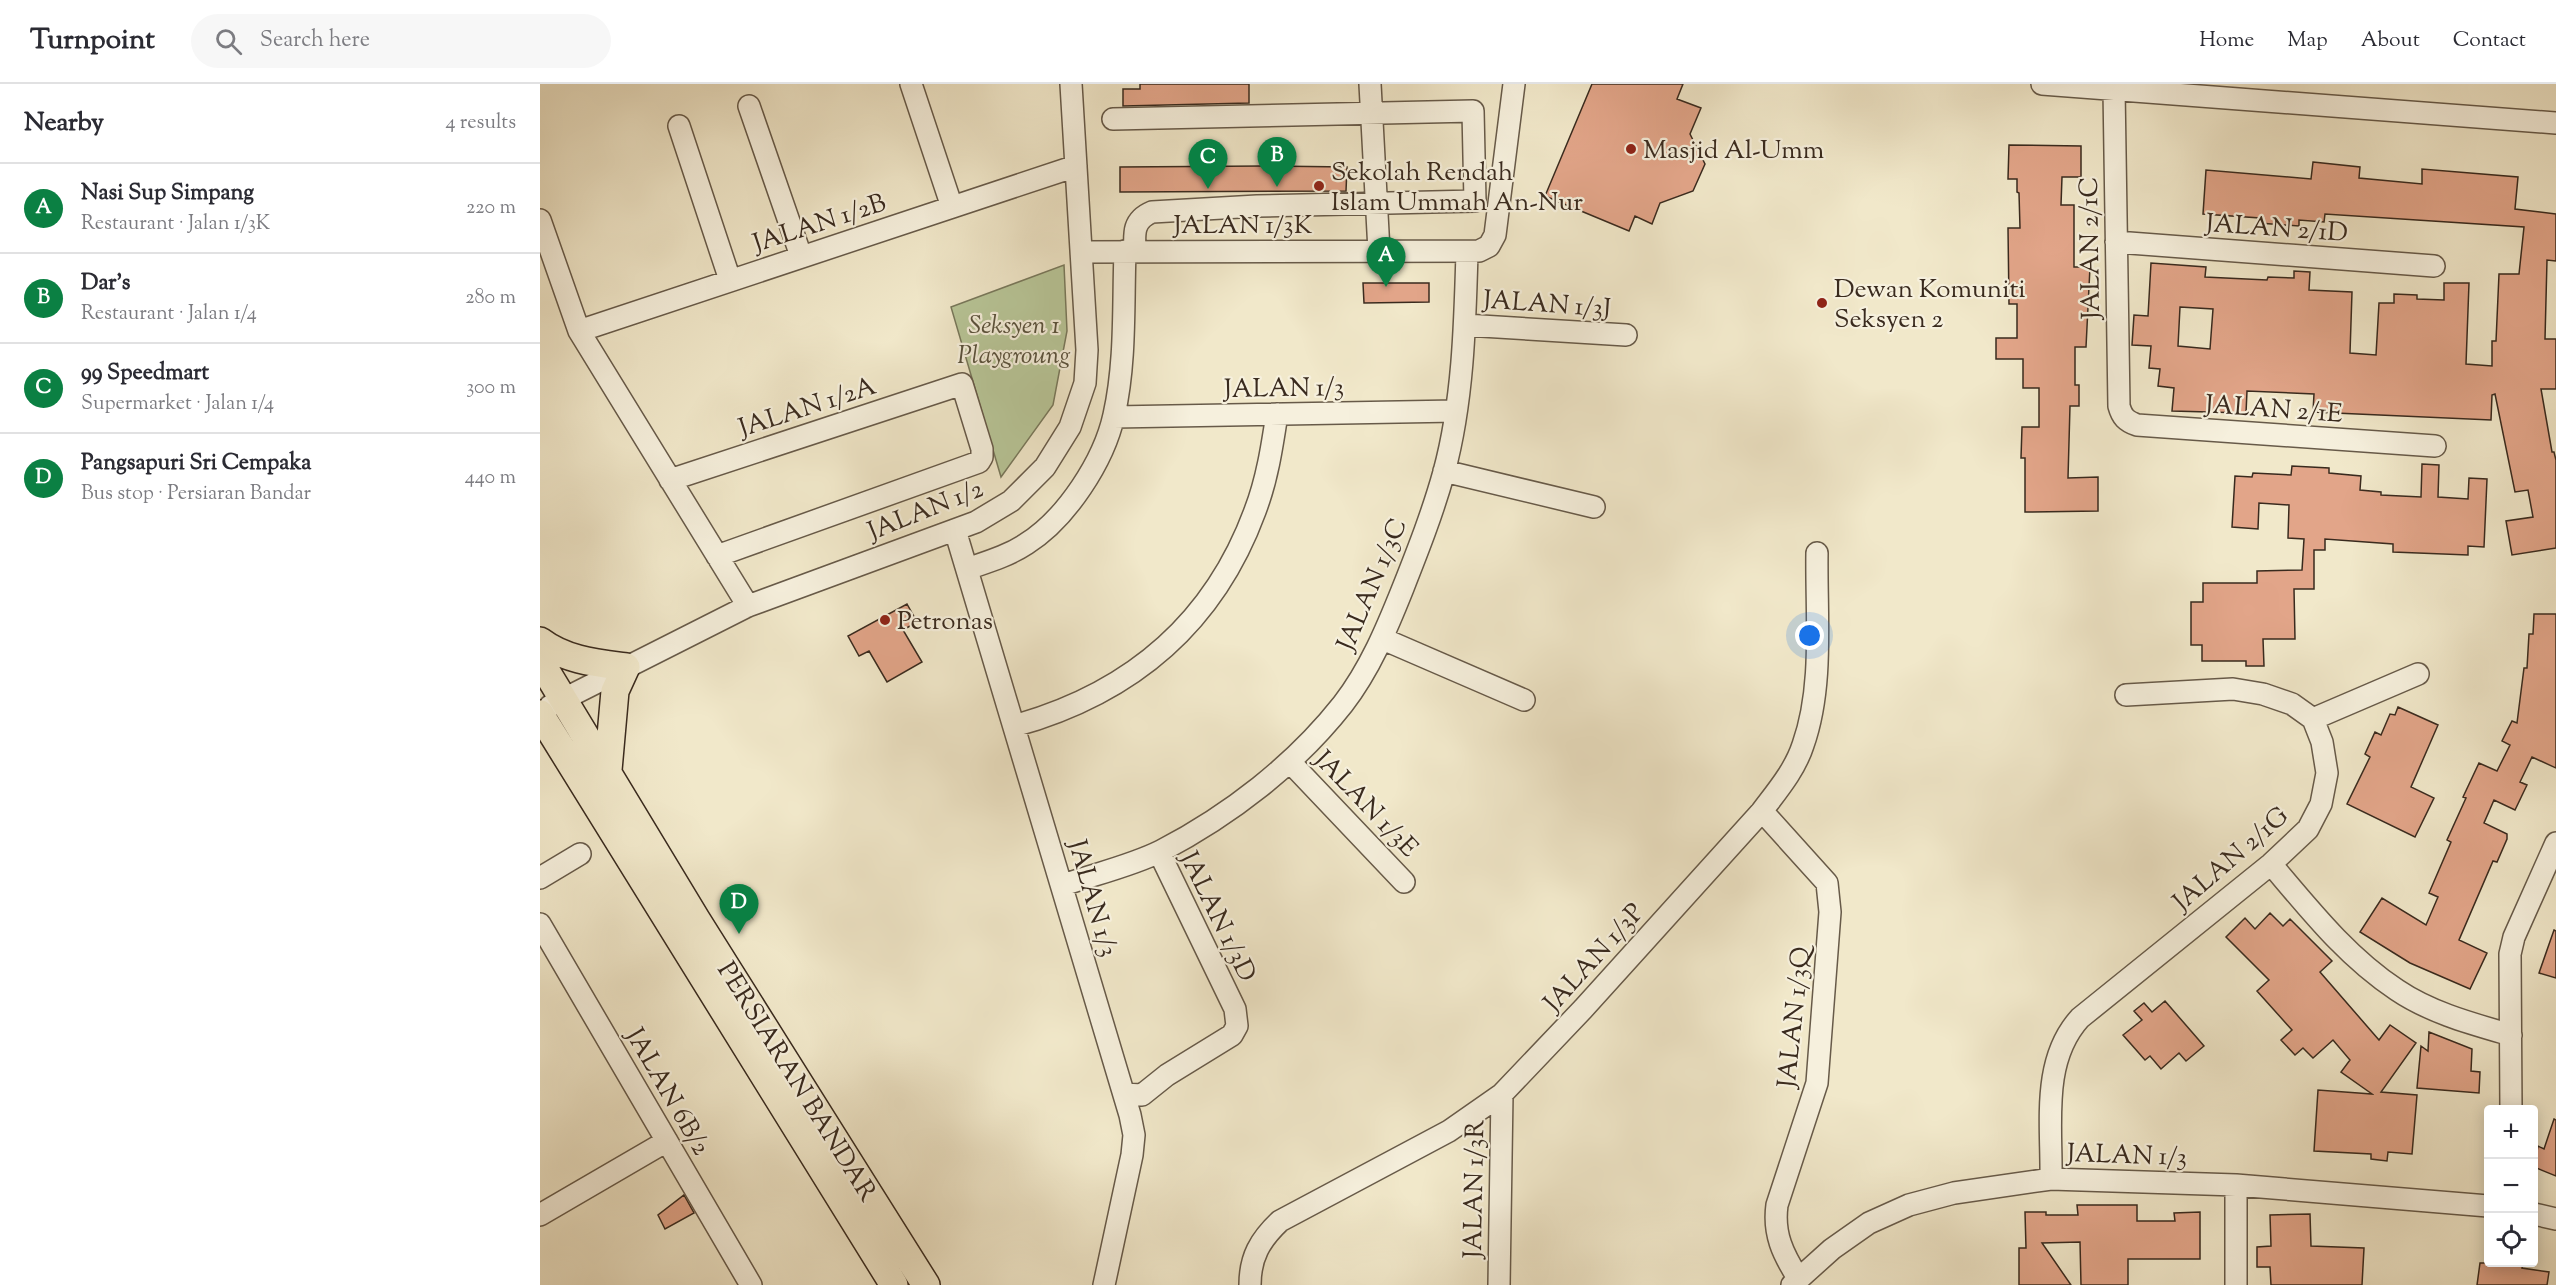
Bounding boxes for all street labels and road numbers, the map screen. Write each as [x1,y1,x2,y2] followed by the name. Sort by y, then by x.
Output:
[2072,176,2111,322] street label: JALAN 2/1C
[747,185,891,264] street label: JALAN 1/2B
[2203,206,2349,253] street label: JALAN 2/1D
[1172,208,1313,245] street label: JALAN 1/3K
[1480,282,1612,328] street label: JALAN 1/3J
[732,369,881,449] street label: JALAN 1/2A
[1222,370,1344,409] street label: JALAN 1/3
[2202,387,2344,434] street label: JALAN 2/1E
[861,471,989,552] street label: JALAN 1/2
[1328,513,1418,659] street label: JALAN 1/3C
[1303,742,1426,867] street label: JALAN 1/3E
[2164,799,2298,922] street label: JALAN 2/1G
[1057,834,1126,962] street label: JALAN 1/3
[1168,844,1264,988] street label: JALAN 1/3D
[1535,896,1654,1023] street label: JALAN 1/3P
[1769,942,1822,1092] street label: JALAN 1/3Q
[707,955,885,1210] street label: PERSIARAN BANDAR
[614,1020,718,1163] street label: JALAN 6B/2
[1456,1119,1495,1261] street label: JALAN 1/3R
[2064,1136,2188,1177] street label: JALAN 1/3

